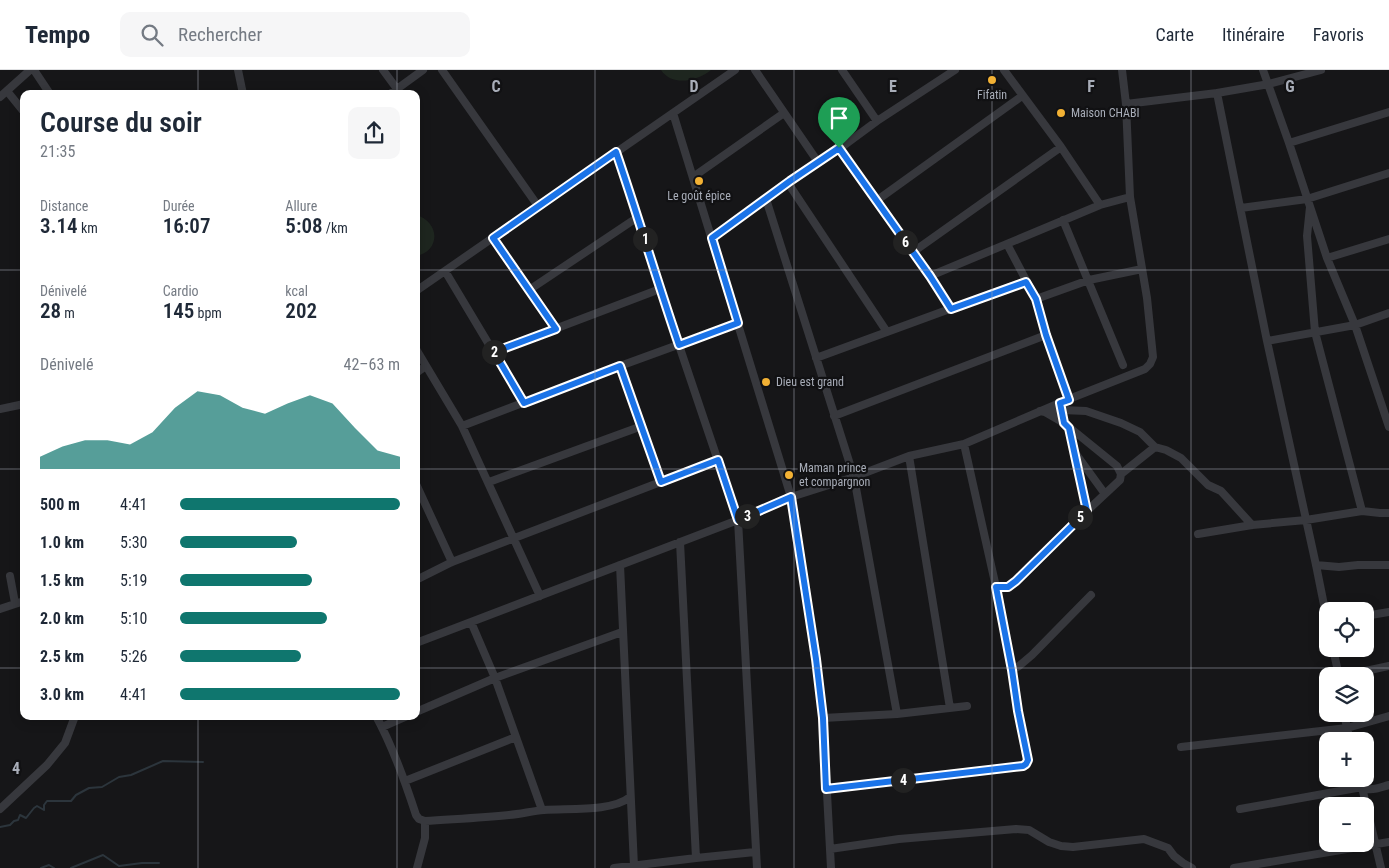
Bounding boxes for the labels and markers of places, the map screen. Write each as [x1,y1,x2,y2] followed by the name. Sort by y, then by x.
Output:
[986,74,998,86] marker: Fifatin
[977,88,1007,102] place label: Fifatin
[818,97,860,148] pin
[1071,106,1139,120] place label: Maison CHABI
[1055,107,1067,119] marker: Maison CHABI
[693,175,705,187] marker: Le goût épice
[667,189,731,203] place label: Le goût épice
[632,226,658,252] pin: 1
[892,230,918,254] pin: 6
[482,340,506,364] pin: 2
[776,375,844,389] place label: Dieu est grand
[760,376,772,388] marker: Dieu est grand
[799,461,870,489] place label: Maman prince et compargnon
[783,469,795,481] marker: Maman prince et compargnon
[734,504,760,528] pin: 3
[1068,504,1092,530] pin: 5
[890,768,916,792] pin: 4

